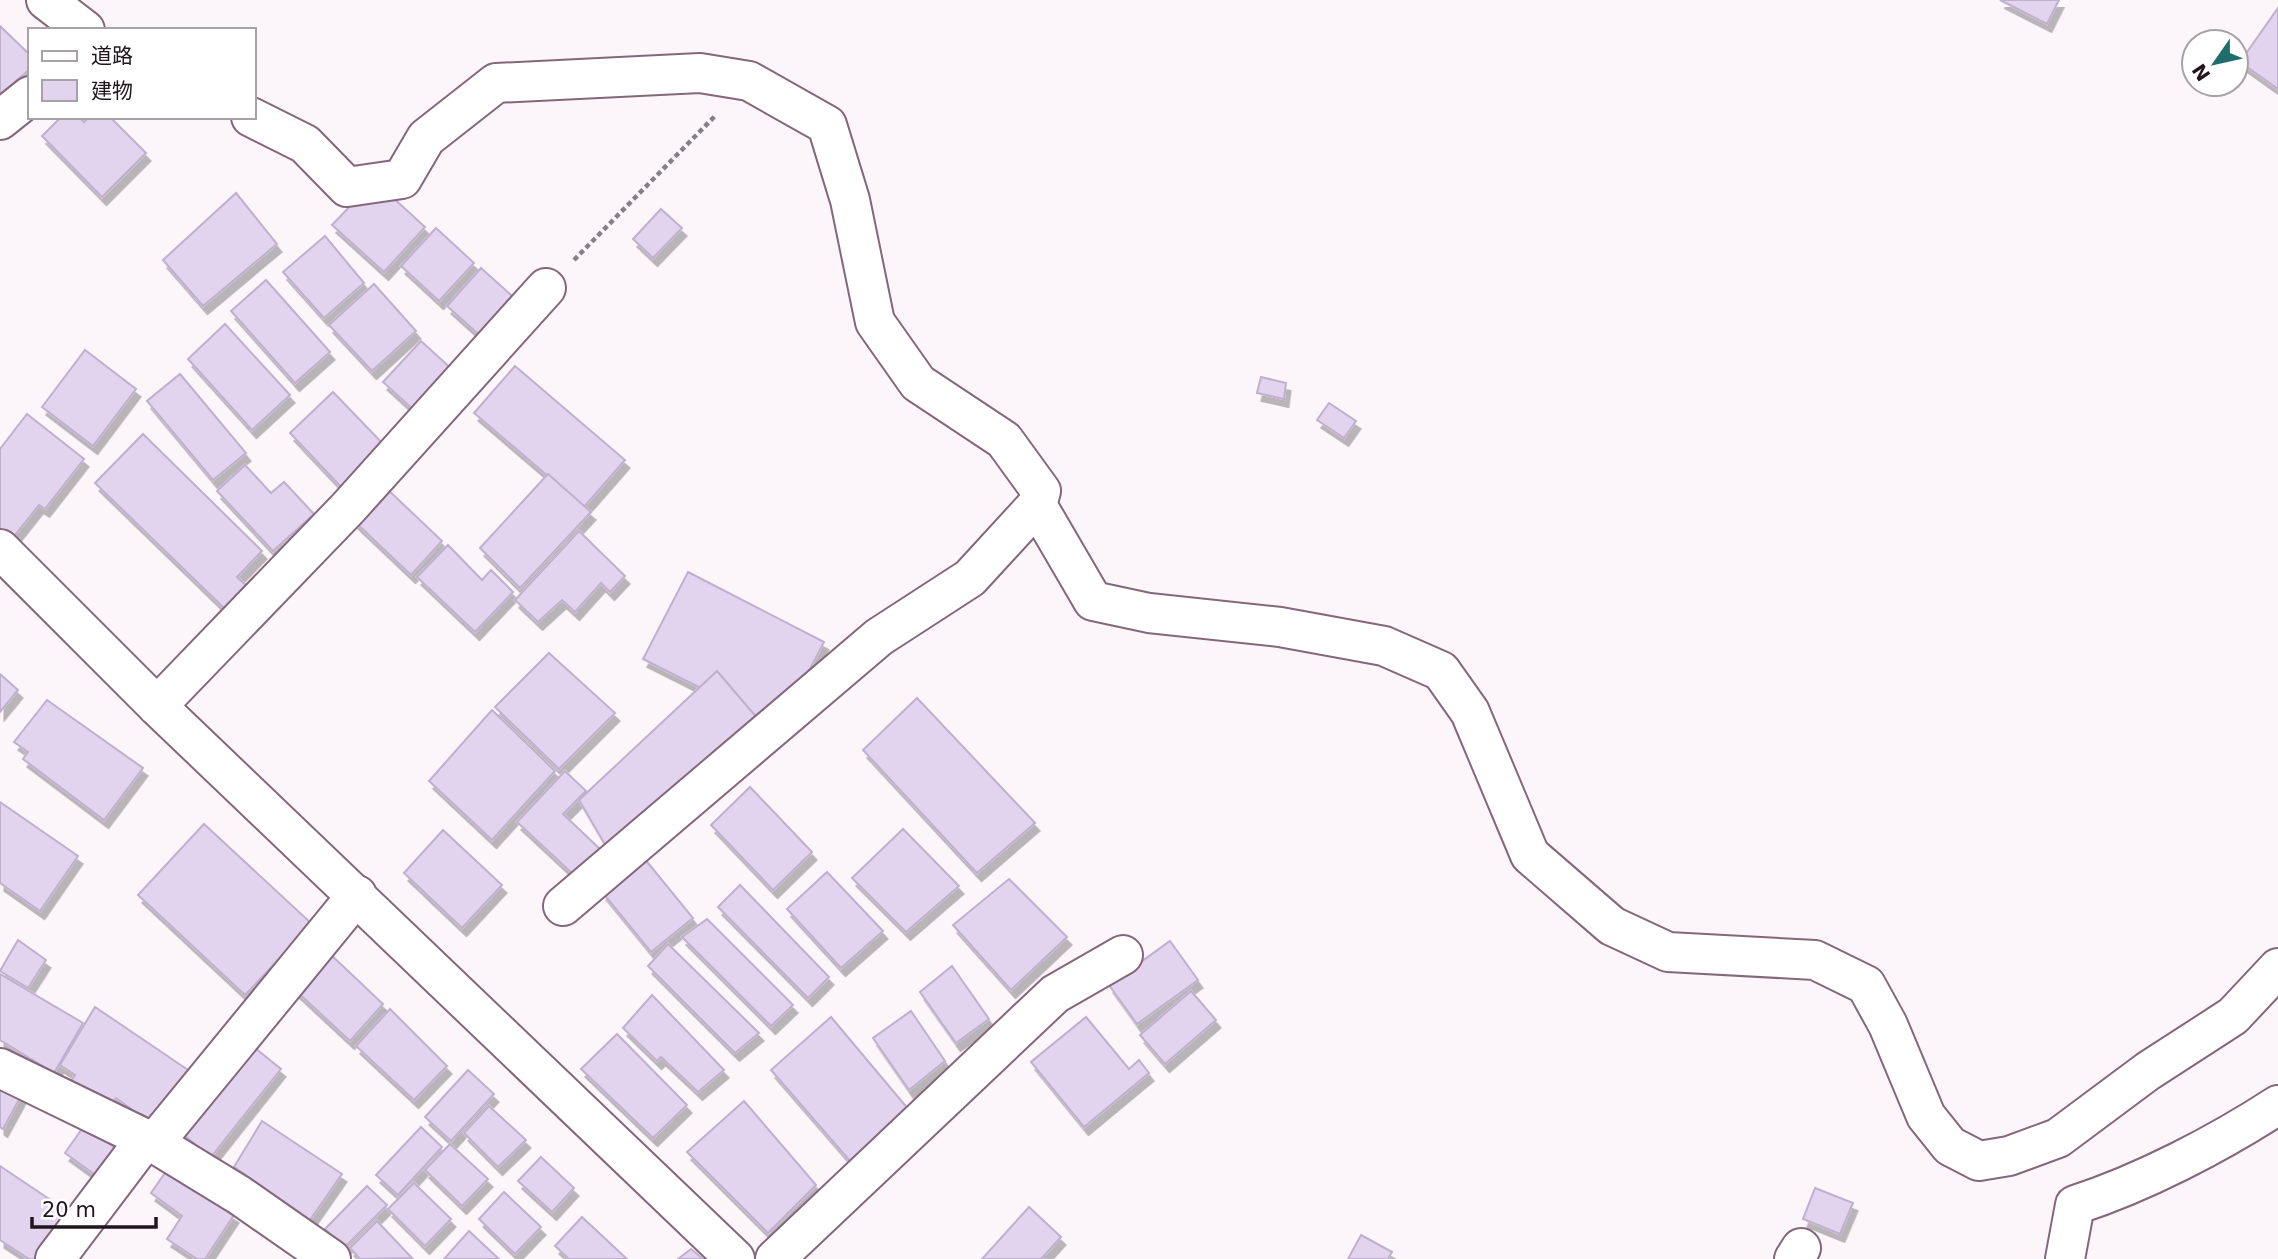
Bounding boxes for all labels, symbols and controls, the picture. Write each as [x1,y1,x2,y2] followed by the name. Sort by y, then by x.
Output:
[28,28,256,119] legend
[2180,28,2250,98] north arrow
[91,44,133,68] text: 道路
[2187,60,2214,85] text: N
[91,79,133,103] text: 建物
[32,1186,156,1230] scale bar
[42,1198,96,1222] text: 20 m

